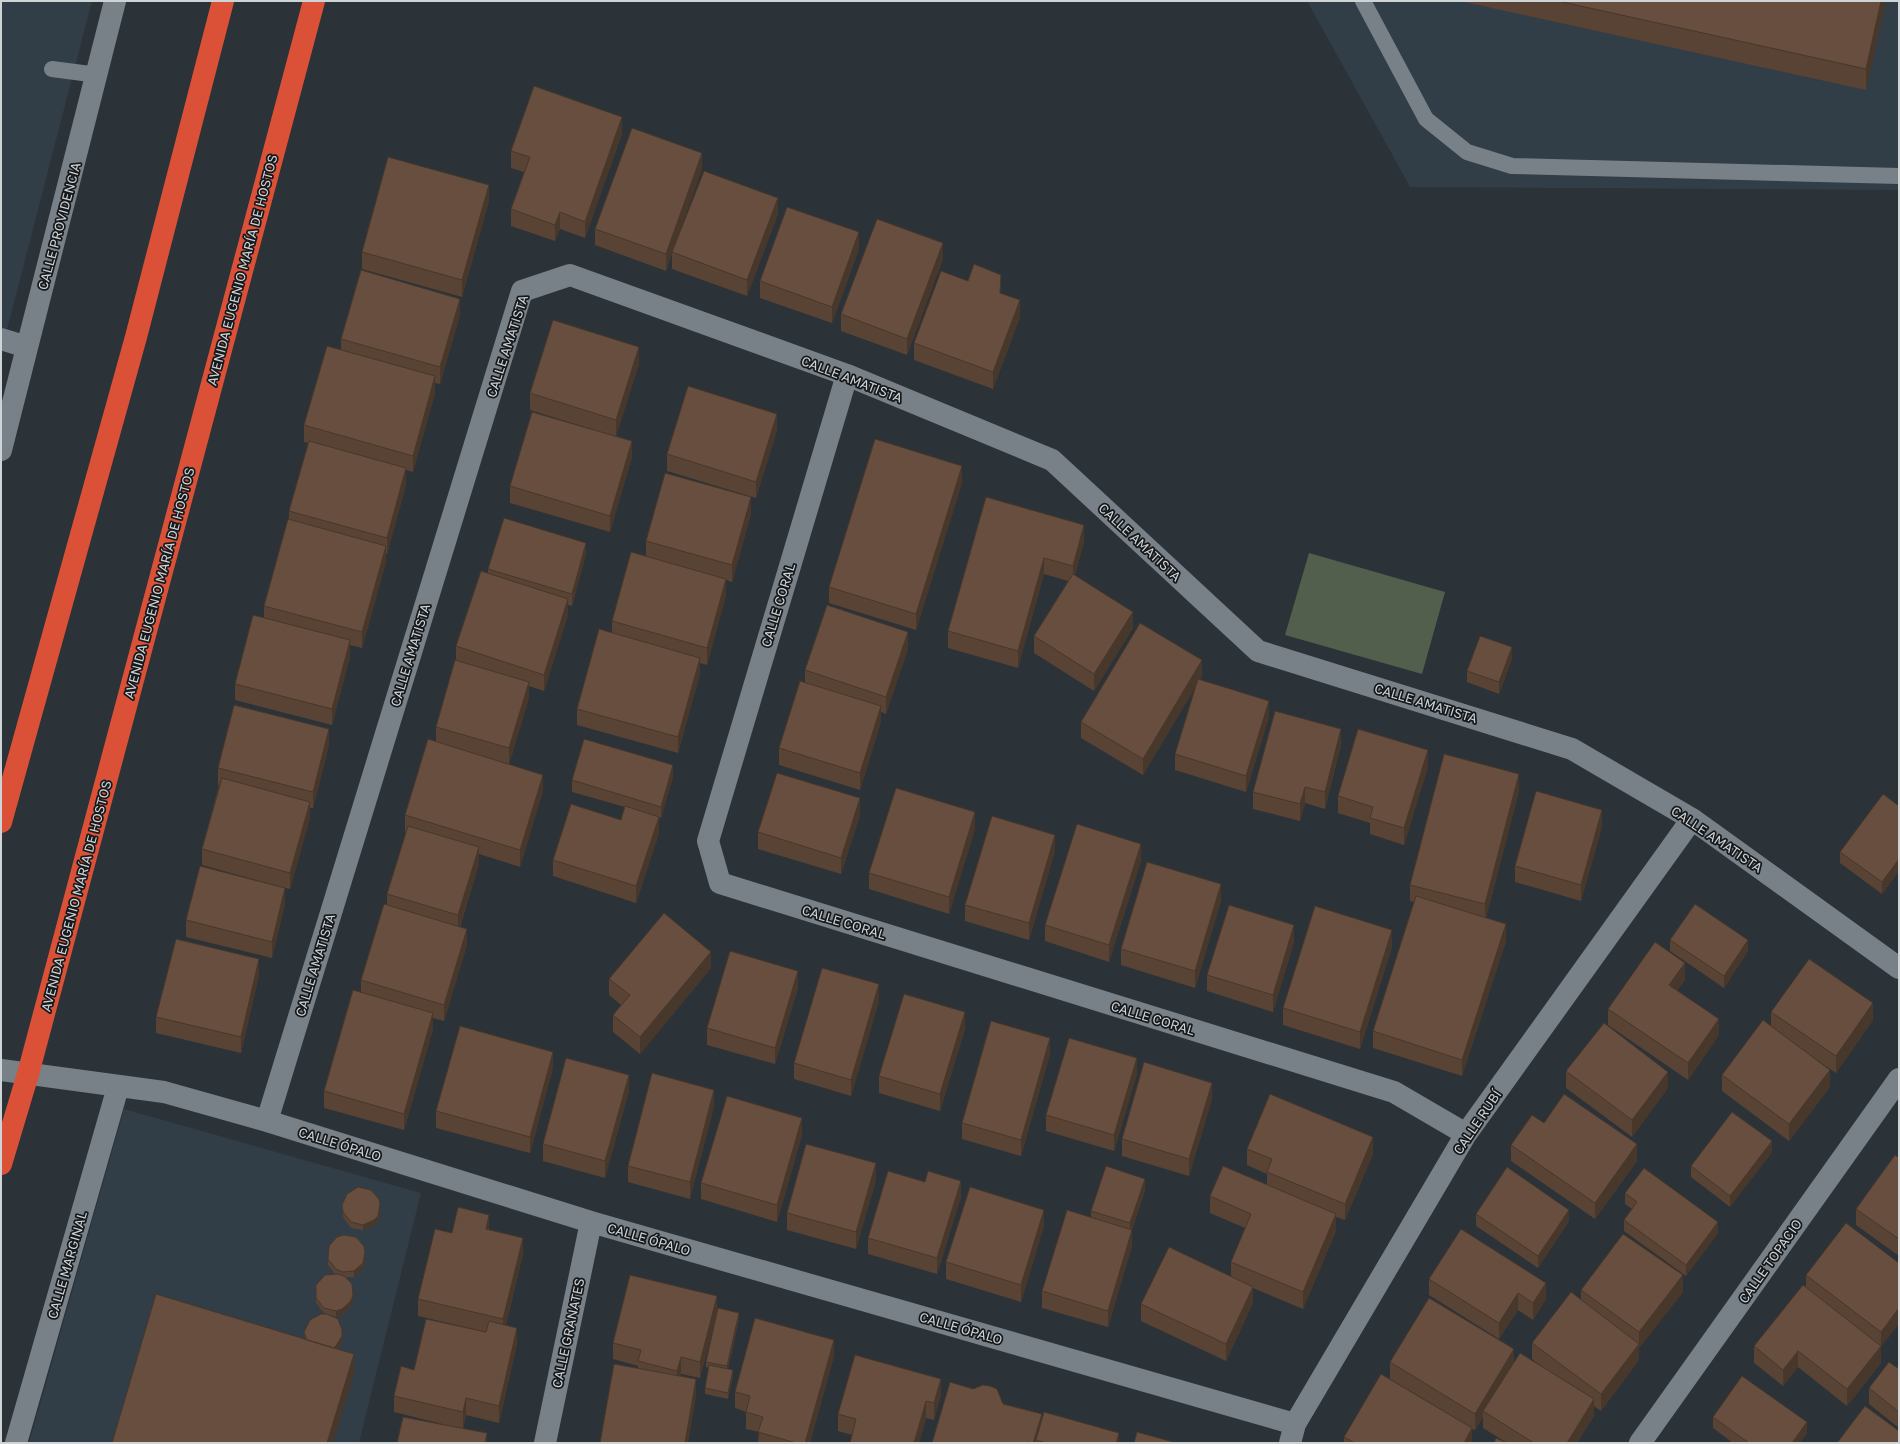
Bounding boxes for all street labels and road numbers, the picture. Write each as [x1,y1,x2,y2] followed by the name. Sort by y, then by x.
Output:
[203,153,281,387] street label: AVENIDA EUGENIO MARÍA DE HOSTOS
[34,160,84,292] street label: CALLE PROVIDENCIA
[483,292,531,399] street label: CALLE AMATISTA
[799,352,905,406] street label: CALLE AMATISTA
[120,466,198,700] street label: AVENIDA EUGENIO MARÍA DE HOSTOS
[1095,500,1185,585] street label: CALLE AMATISTA
[758,561,798,649] street label: CALLE CORAL
[387,601,433,708] street label: CALLE AMATISTA
[1373,680,1480,726] street label: CALLE AMATISTA
[37,779,115,1013] street label: AVENIDA EUGENIO MARÍA DE HOSTOS
[1668,802,1766,876] street label: CALLE AMATISTA
[800,902,888,942] street label: CALLE CORAL
[292,911,338,1018] street label: CALLE AMATISTA
[1109,998,1197,1038] street label: CALLE CORAL
[1450,1086,1505,1157] street label: CALLE RUBÍ
[297,1124,383,1164] street label: CALLE ÓPALO
[44,1209,90,1321] street label: CALLE MARGINAL
[1735,1216,1805,1306] street label: CALLE TOPACIO
[606,1220,692,1258] street label: CALLE ÓPALO
[549,1277,587,1389] street label: CALLE GRANATES
[918,1309,1004,1347] street label: CALLE ÓPALO

